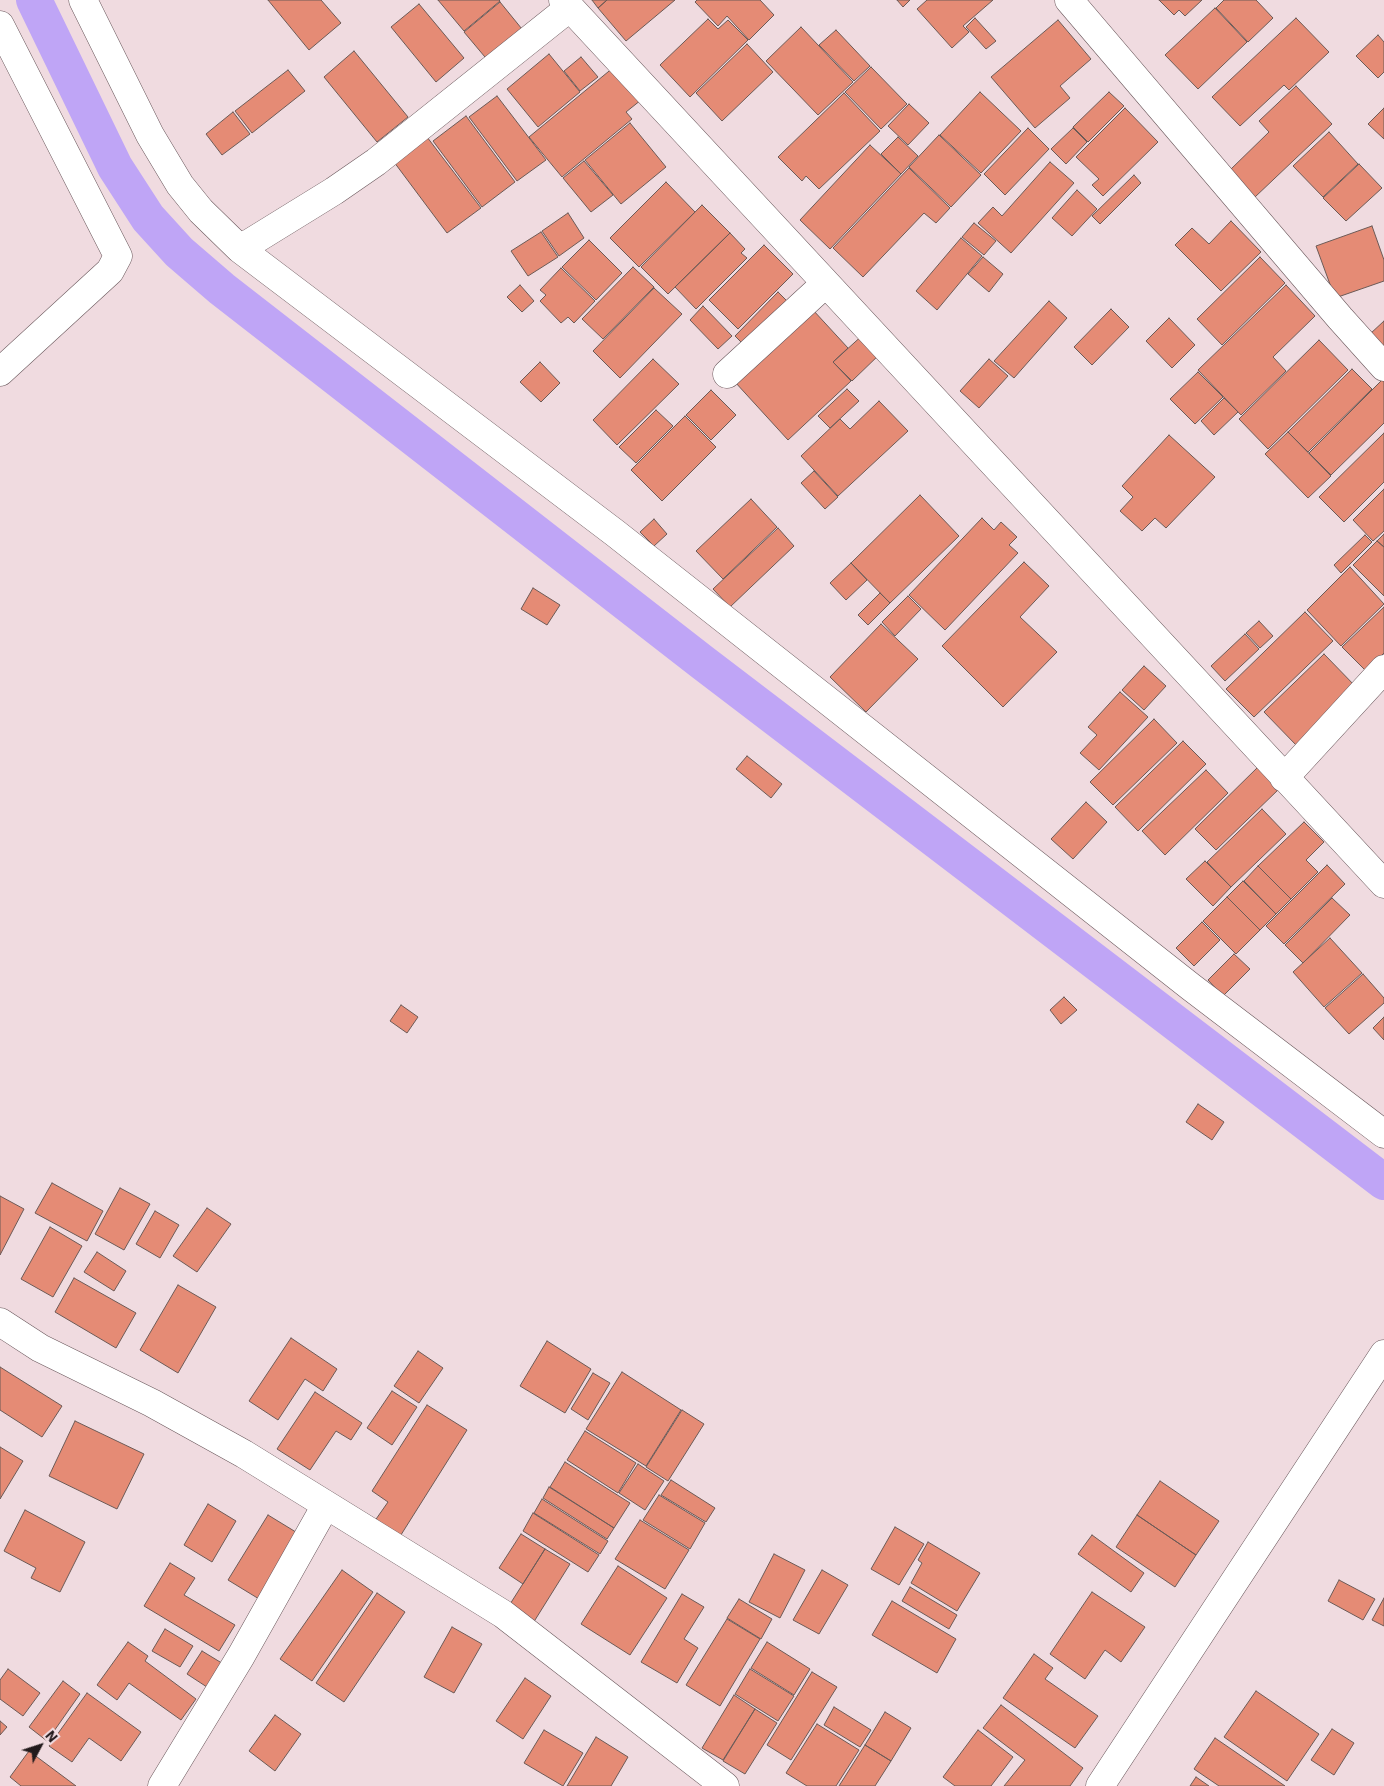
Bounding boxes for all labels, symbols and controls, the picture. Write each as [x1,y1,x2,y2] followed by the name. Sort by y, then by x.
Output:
[15,1721,65,1771] north arrow
[41,1727,62,1746] text: N

